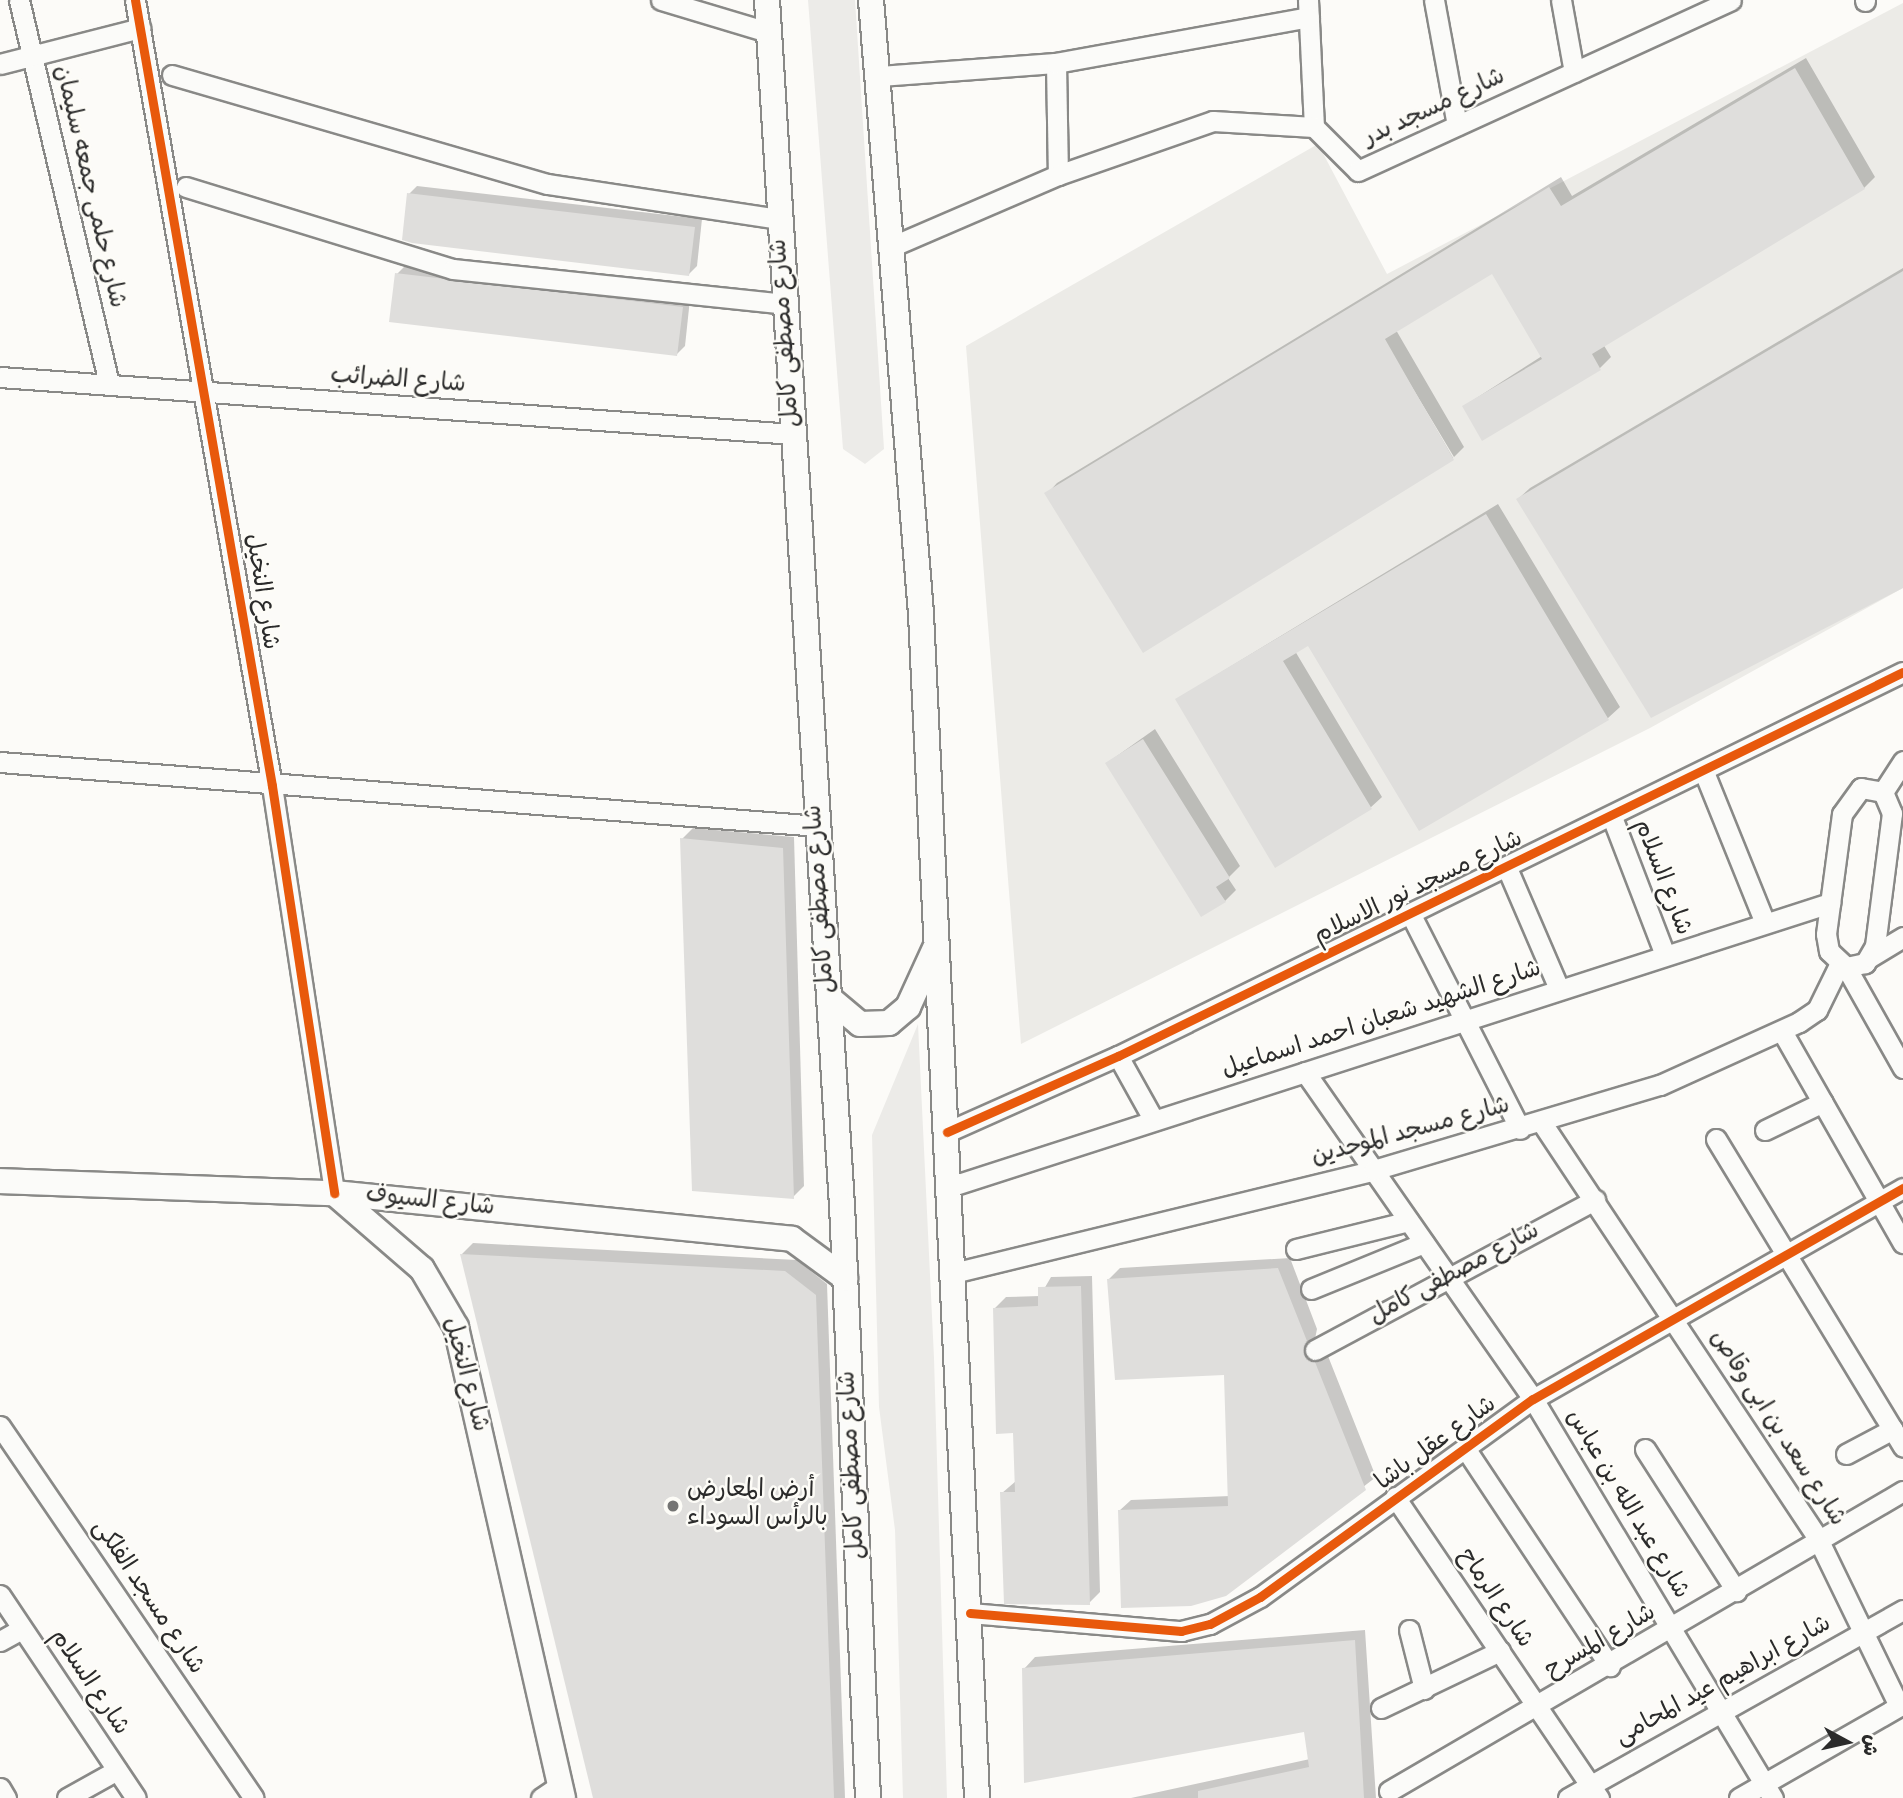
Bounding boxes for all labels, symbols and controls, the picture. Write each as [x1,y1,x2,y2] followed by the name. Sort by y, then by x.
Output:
[46,63,130,311] street label: شارع حلمى جمعه سليمان
[1360,64,1510,154] street label: شارع مسجد بدر
[766,238,808,428] street label: شارع مصطفى كامل
[329,363,467,401] street label: شارع الضرائب
[237,532,283,652] street label: شارع النخيل
[801,804,843,994] street label: شارع مصطفى كامل
[1626,816,1696,940] street label: شارع السلام
[1310,826,1528,952] street label: شارع مسجد نور الاسلام
[1219,956,1545,1086] street label: شارع الشهيد شعبان احمد اسماعيل
[1309,1093,1513,1173] street label: شارع مسجد الموحدين
[364,1182,496,1224] street label: شارع السيوف
[1365,1218,1545,1332] street label: شارع مصطفى كامل
[435,1315,493,1435] street label: شارع النخيل
[1702,1326,1850,1532] street label: شارع سعد بن ابى وقاص
[835,1370,873,1560] street label: شارع مصطفى كامل
[1371,1392,1503,1498] street label: شارع عقل باشا
[1558,1405,1694,1605] street label: شارع عبد الله بن عباس
[687,1478,828,1534] place label: أرض المعارض بالرأس السوداء
[665,1498,681,1514] marker: أرض المعارض بالرأس السوداء
[85,1515,209,1681] street label: شارع مسجد الفلكى
[1450,1544,1538,1654] street label: شارع الرماح
[1540,1600,1662,1686] street label: شارع المسرح
[1611,1611,1837,1753] street label: شارع ابراهيم عيد المحامى
[42,1624,134,1742] street label: شارع السلام
[1812,1707,1882,1777] north arrow
[1853,1733,1883,1757] text: ش

